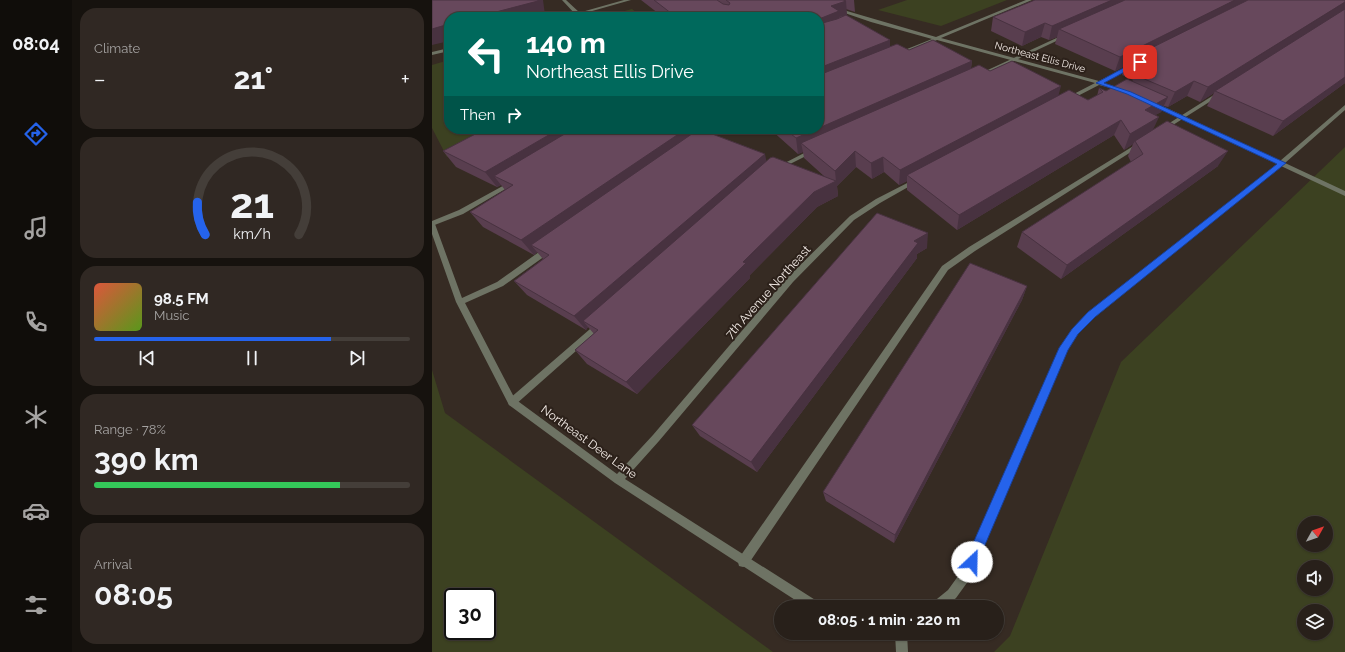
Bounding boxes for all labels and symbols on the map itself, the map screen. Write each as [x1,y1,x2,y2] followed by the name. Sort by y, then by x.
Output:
[994,40,1087,74] street label: Northeast Ellis Drive
[1123,45,1157,79] pin
[723,243,813,341] street label: 7th Avenue Northeast
[538,402,640,482] street label: Northeast Deer Lane
[1297,516,1333,552] north arrow
[951,541,993,583] position arrow
[444,588,496,640] speed limit sign: 30

